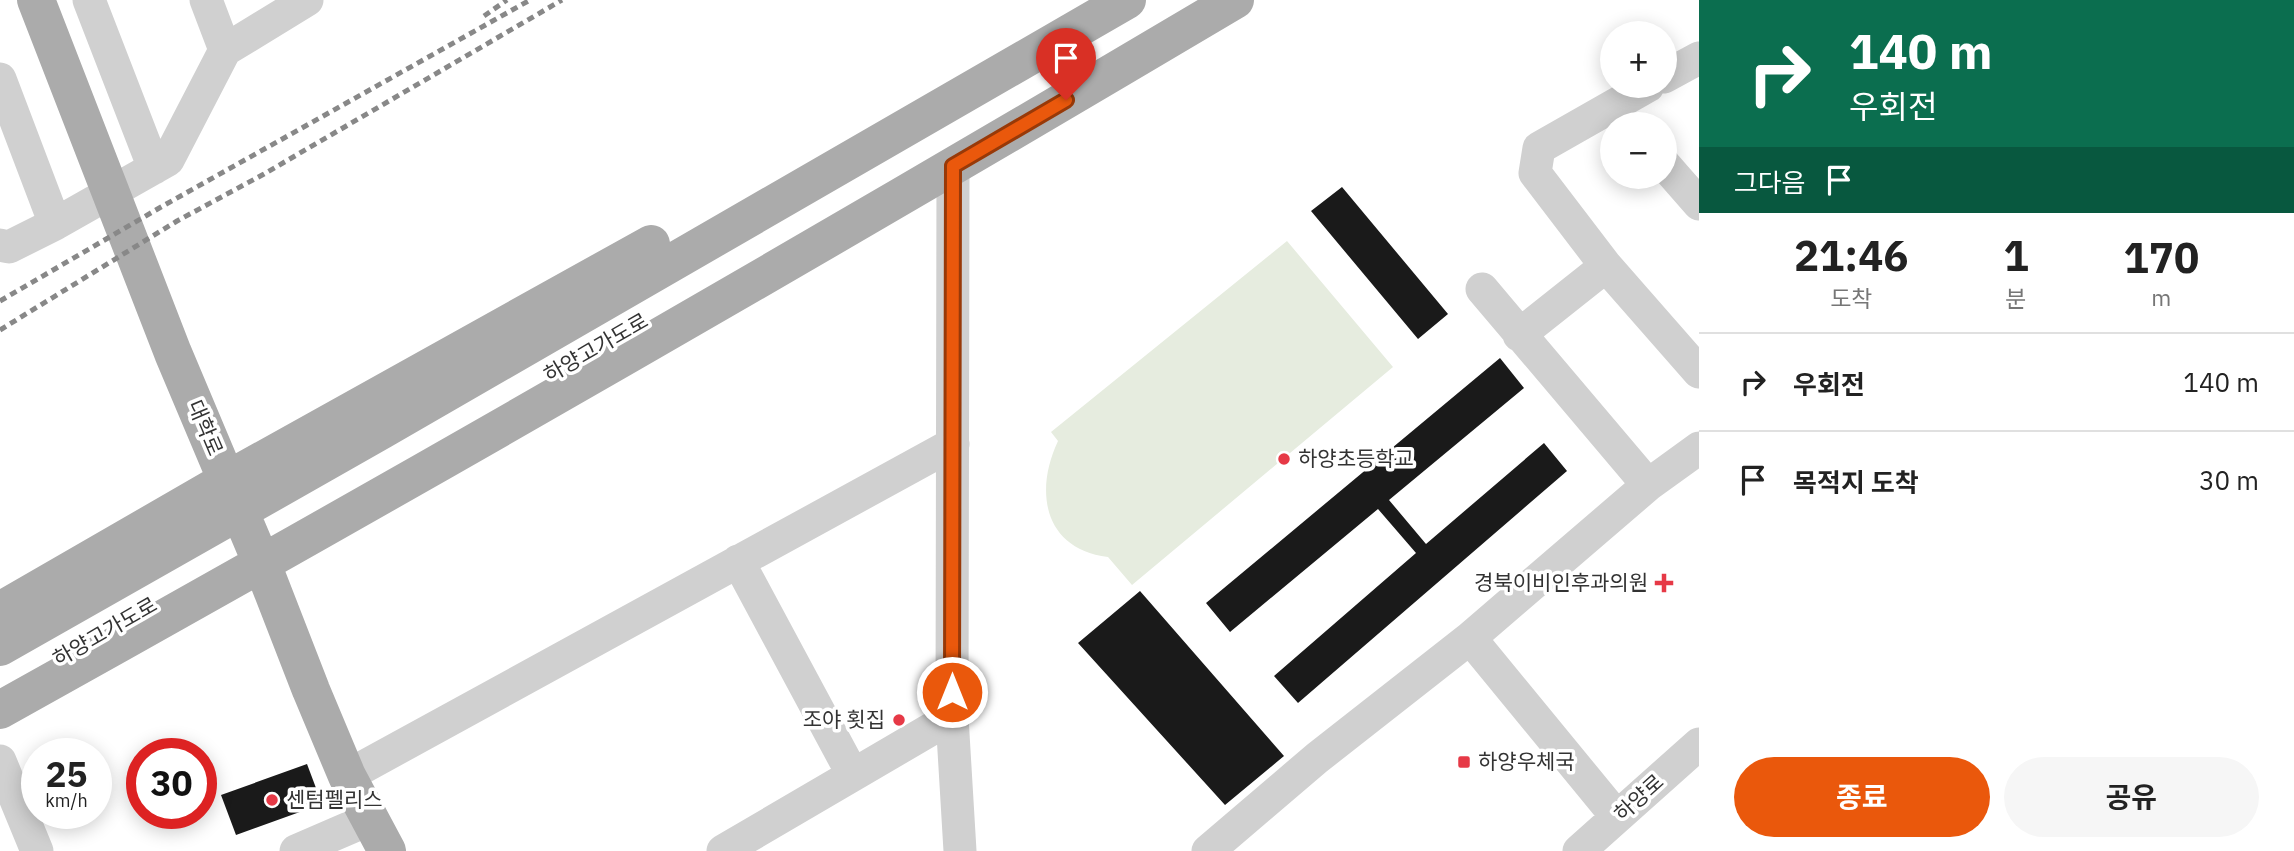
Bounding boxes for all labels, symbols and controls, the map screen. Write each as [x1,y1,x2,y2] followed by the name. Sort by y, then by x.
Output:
[1849,19,1993,82] text: 140 m
[1600,21,1677,189] map controls
[1600,21,1677,98] button: +
[1036,28,1096,100] pin
[1734,28,1825,119] icon: right
[1047,39,1085,77] icon: arrive
[1849,85,1937,127] text: 우회전
[1600,112,1677,189] button: −
[1820,161,1858,199] icon: arrive
[1734,165,1806,199] text: 그다음
[1794,228,1909,283] text: 21:46
[2003,228,2029,283] text: 1
[2124,230,2199,285] text: 170
[2151,282,2171,312] text: m
[1830,283,1872,313] text: 도착
[2005,283,2027,313] text: 분
[538,306,653,388] street label: 하양고가도로
[1734,363,1772,401] icon: right
[2183,365,2259,399] text: 140 m
[1793,367,1865,401] text: 우회전
[182,395,230,460] street label: 대학로
[1298,444,1414,472] place label: 하양초등학교
[1276,451,1292,467] marker: 하양초등학교
[1734,461,1772,499] icon: arrive
[2199,463,2259,497] text: 30 m
[1793,465,1919,499] text: 목적지 도착
[1474,568,1648,596] place label: 경북이비인후과의원
[1654,573,1674,593] marker: 경북이비인후과의원
[47,590,162,672] street label: 하양고가도로
[915,655,989,729] position arrow
[803,705,885,733] place label: 조야 횟집
[891,712,907,728] marker: 조야 횟집
[126,738,217,829] speed limit sign: 30
[1478,747,1575,775] place label: 하양우체국
[45,751,88,797] text: 25
[1456,754,1472,770] marker: 하양우체국
[1734,757,1990,837] button: 종료
[2004,757,2259,837] button: 공유
[1607,767,1669,827] street label: 하양로
[286,785,383,813] place label: 센텀펠리스
[45,789,88,812] text: km/h
[264,792,280,808] marker: 센텀펠리스

